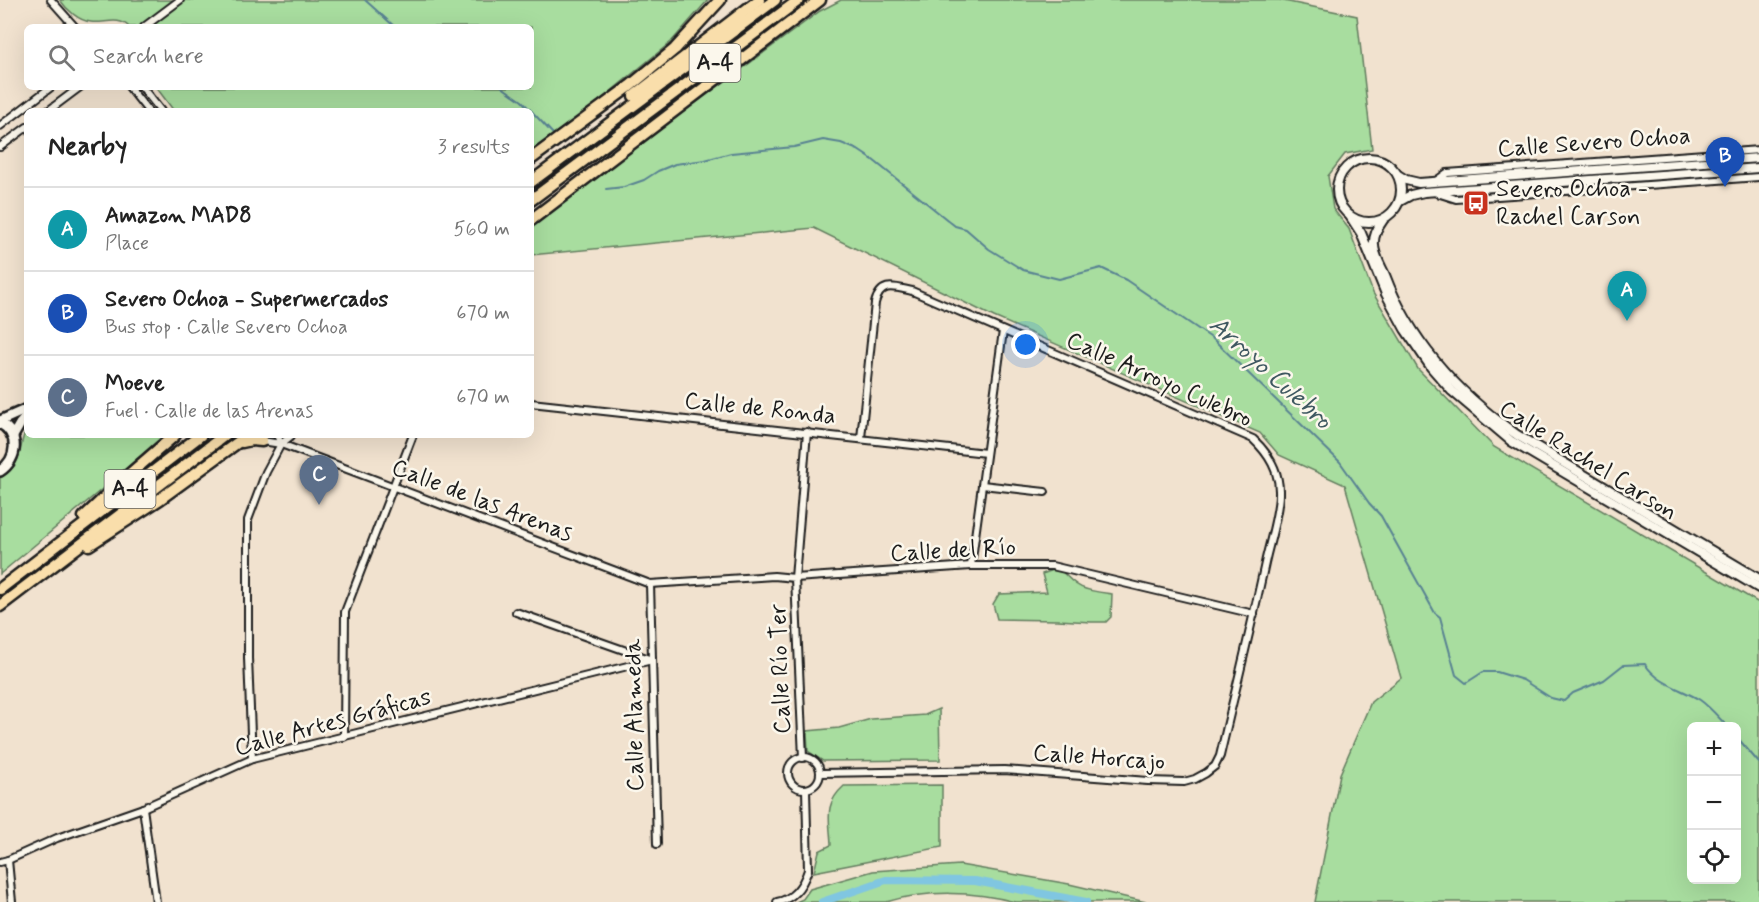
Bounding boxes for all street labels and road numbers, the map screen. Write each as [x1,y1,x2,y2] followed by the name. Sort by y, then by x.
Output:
[690,44,740,82] road number: A-4
[1496,121,1692,165] street label: Calle Severo Ochoa
[1061,325,1257,435] street label: Calle Arroyo Culebro
[683,386,837,432] street label: Calle de Ronda
[1493,394,1683,528] street label: Calle Rachel Carson
[387,452,577,550] street label: Calle de las Arenas
[104,470,156,508] road number: A-4
[889,532,1017,570] street label: Calle del Río
[763,603,799,735] street label: Calle Río Ter
[618,638,652,792] street label: Calle Alameda
[231,682,435,764] street label: Calle Artes Gráficas
[1032,738,1166,778] street label: Calle Horcajo

